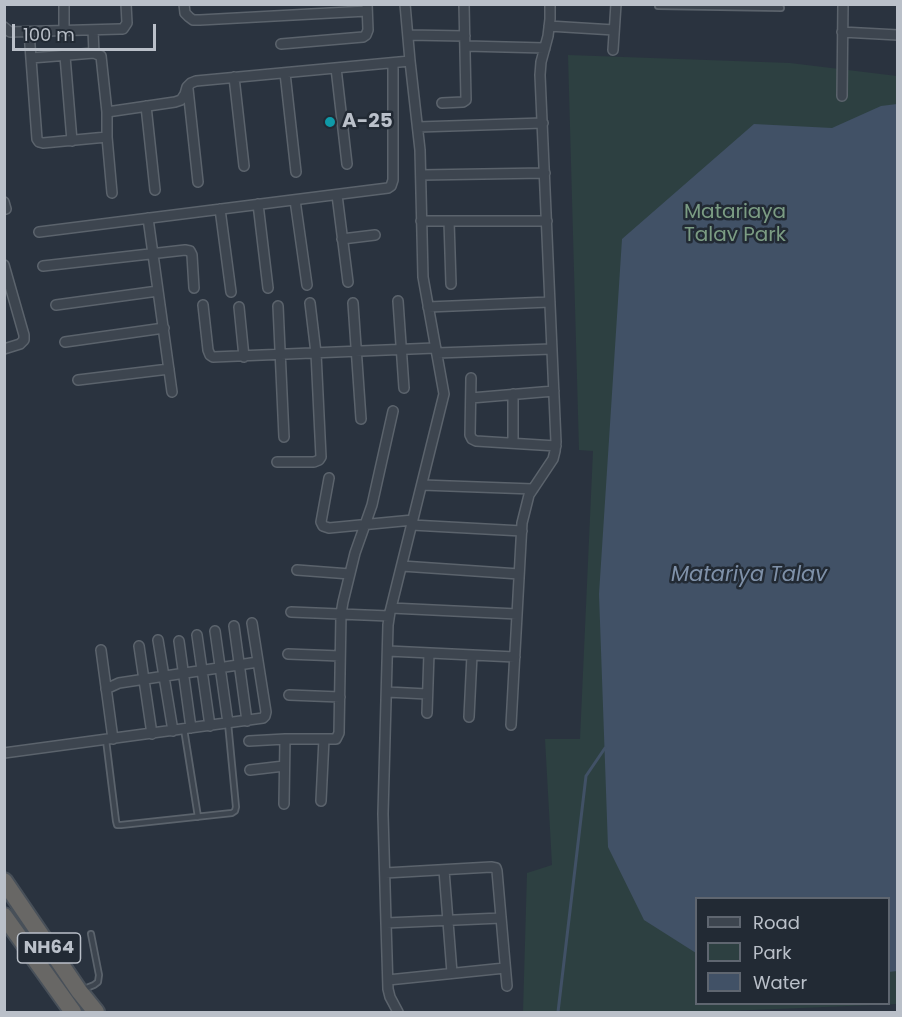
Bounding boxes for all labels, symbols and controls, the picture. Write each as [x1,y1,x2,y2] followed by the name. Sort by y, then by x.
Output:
[15,12,159,50] scale bar
[23,22,75,47] text: 100 m
[342,110,393,134] place label: A-25
[323,115,337,129] marker: A-25
[684,201,786,248] park label: Matariaya Talav Park
[671,563,827,589] water label: Matariya Talav
[695,897,890,1005] legend
[753,910,800,935] text: Road
[17,933,80,963] road number: NH64
[753,940,792,965] text: Park
[753,970,807,995] text: Water

